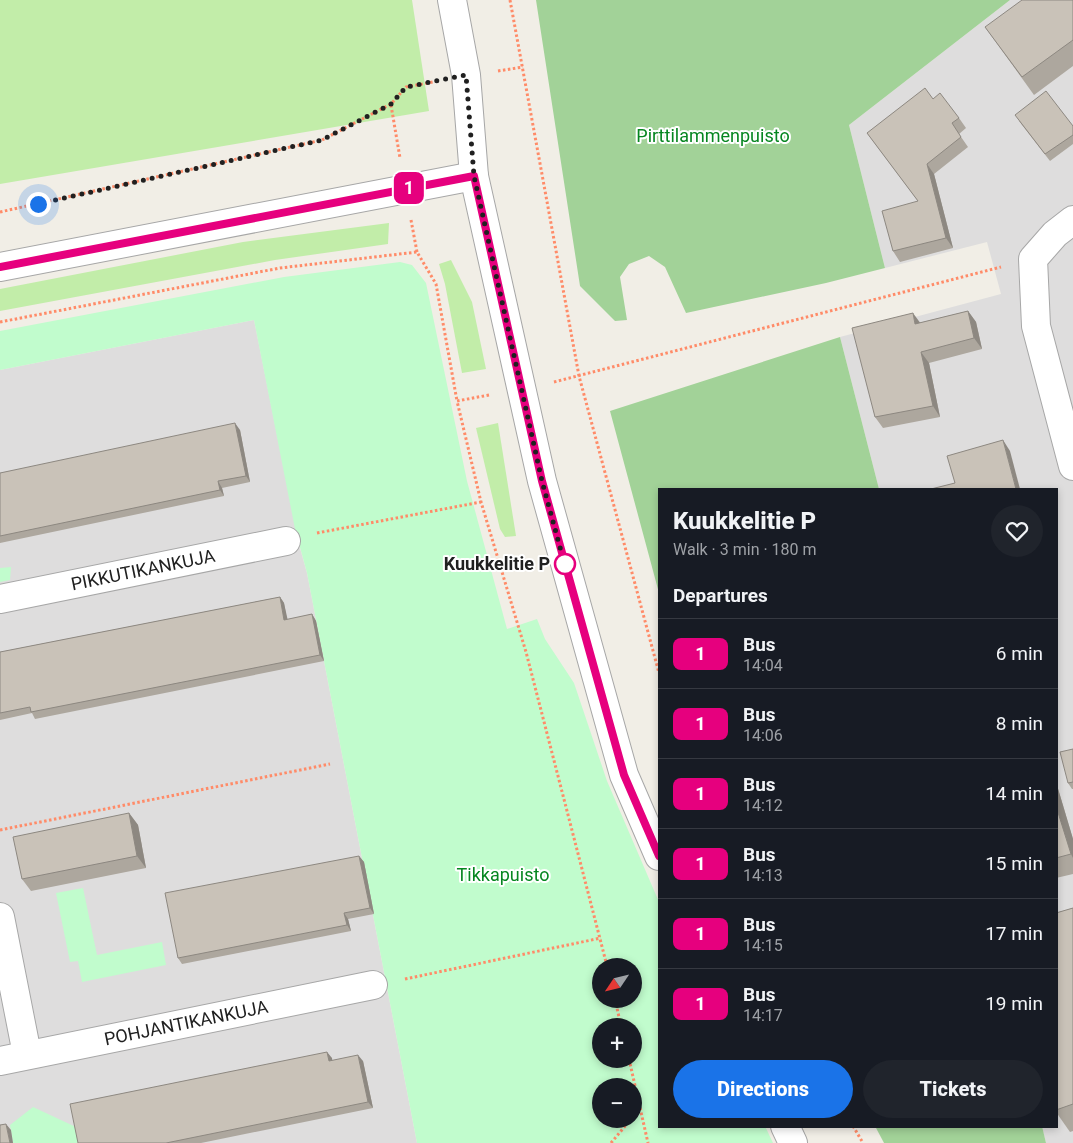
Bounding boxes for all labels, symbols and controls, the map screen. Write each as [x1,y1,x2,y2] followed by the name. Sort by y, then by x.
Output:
[636,125,790,146] park label: Pirttilammenpuisto
[393,172,425,204] line badge: 1
[404,177,414,198] text: 1
[26,192,51,217] your location
[991,505,1043,557] button: heart
[673,507,816,535] text: Kuukkelitie P
[673,540,817,559] text: Walk · 3 min · 180 m
[69,545,217,594] street label: PIKKUTIKANKUJA
[444,553,550,574] place label: Kuukkelitie P
[554,553,576,575] marker: Kuukkelitie P
[673,584,768,607] text: Departures
[743,633,776,656] text: Bus
[996,642,1043,665] text: 6 min
[695,643,706,664] text: 1
[743,656,783,675] text: 14:04
[743,703,776,726] text: Bus
[996,712,1043,735] text: 8 min
[695,713,706,734] text: 1
[743,726,783,745] text: 14:06
[743,773,776,796] text: Bus
[985,782,1043,805] text: 14 min
[695,783,706,804] text: 1
[743,796,783,815] text: 14:12
[743,843,776,866] text: Bus
[985,852,1043,875] text: 15 min
[695,853,706,874] text: 1
[457,864,549,885] park label: Tikkapuisto
[743,866,783,885] text: 14:13
[743,913,776,936] text: Bus
[985,922,1043,945] text: 17 min
[695,923,706,944] text: 1
[743,936,783,955] text: 14:15
[592,958,642,1008] north arrow
[592,958,642,1128] map controls
[743,983,776,1006] text: Bus
[985,992,1043,1015] text: 19 min
[695,993,706,1014] text: 1
[102,996,270,1050] street label: POHJANTIKANKUJA
[743,1006,783,1025] text: 14:17
[592,1018,642,1068] button: +
[673,1060,853,1118] button: Directions
[863,1060,1043,1118] button: Tickets
[592,1078,642,1128] button: −

